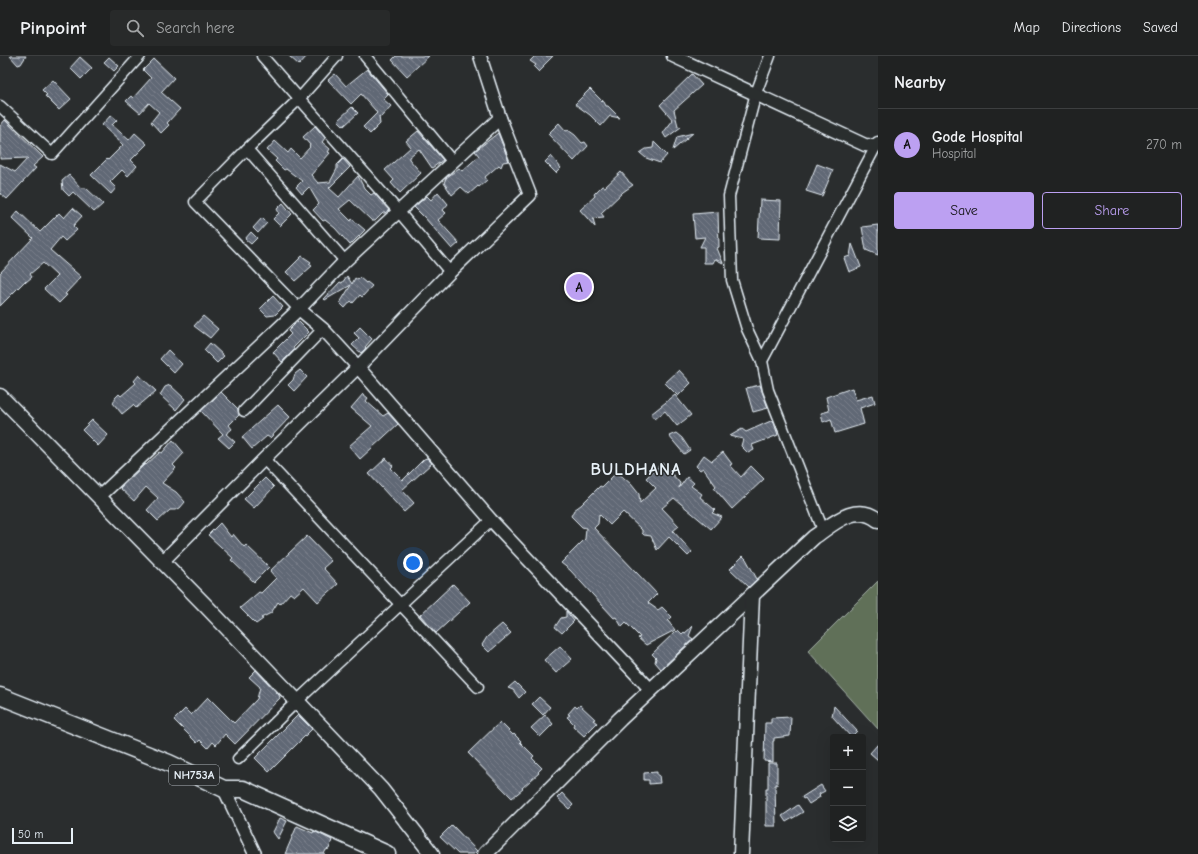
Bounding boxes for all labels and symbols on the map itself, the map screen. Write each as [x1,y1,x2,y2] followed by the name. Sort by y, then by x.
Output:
[566,272,592,302] pin: A
[590,460,682,479] district label: BULDHANA
[403,553,423,573] your location
[169,765,219,785] road number: NH753A
[12,826,73,845] scale bar

